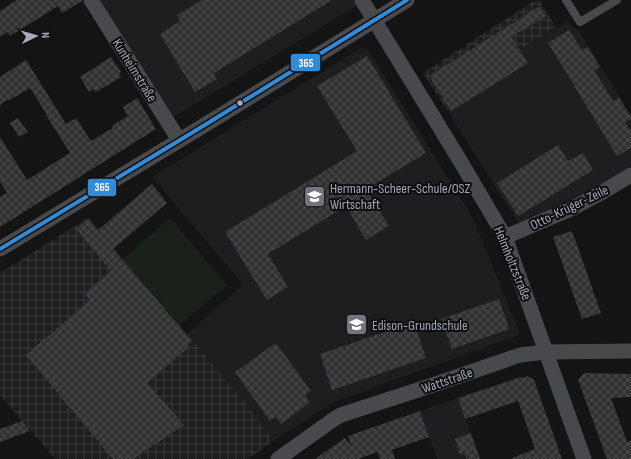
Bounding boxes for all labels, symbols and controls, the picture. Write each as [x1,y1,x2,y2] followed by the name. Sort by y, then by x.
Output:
[16,16,56,56] north arrow
[39,32,52,39] text: N
[108,36,161,105] street label: Kunheimstraße
[290,53,321,72] line badge: 365
[299,57,314,70] text: 365
[235,98,245,108] unlabelled marker
[87,178,117,197] line badge: 365
[330,180,471,213] place label: Hermann-Scheer-Schule/OSZ Wirtschaft
[95,181,110,194] text: 365
[527,181,611,234] street label: Otto-Krüger-Zeile
[301,183,327,209] school or university icon: Hermann-Scheer-Schule/OSZ Wirtschaft
[490,224,535,303] street label: Helmholtzstraße
[344,312,370,338] school or university icon: Edison-Grundschule
[372,317,468,334] place label: Edison-Grundschule
[420,364,475,397] street label: Wattstraße

